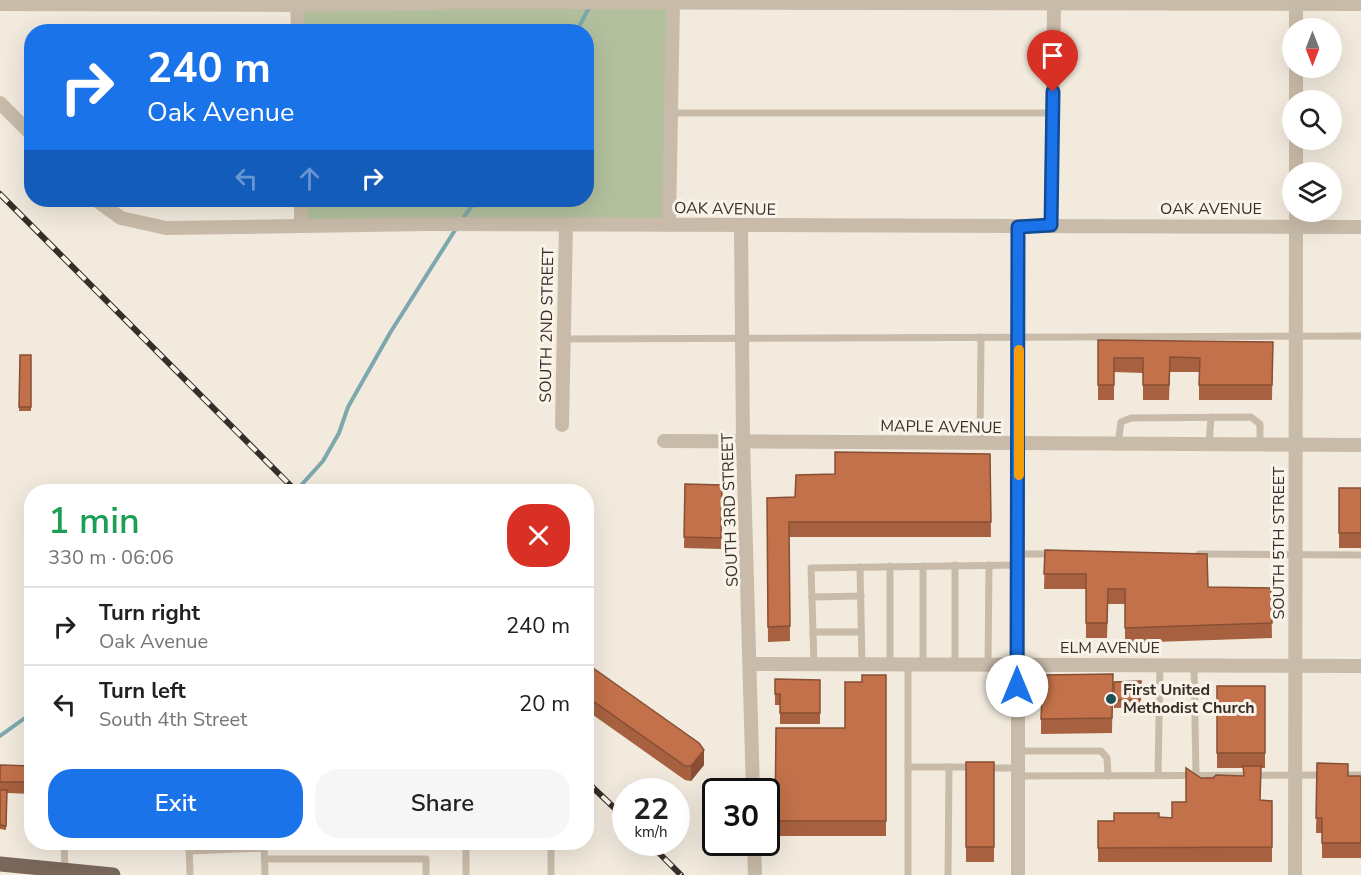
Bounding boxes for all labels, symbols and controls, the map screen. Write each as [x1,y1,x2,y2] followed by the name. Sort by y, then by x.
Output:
[1282,18,1342,78] north arrow
[1282,18,1342,222] map controls
[1027,30,1078,92] pin
[1036,39,1069,72] icon: arrive
[147,40,271,97] text: 240 m
[48,48,126,126] icon: right
[1282,90,1342,150] button: search
[147,94,294,131] text: Oak Avenue
[230,162,263,195] icon: left
[293,162,326,195] icon: ahead
[356,162,389,195] icon: right
[1282,162,1342,222] button: layers
[674,197,776,221] street label: OAK AVENUE
[1160,198,1262,220] street label: OAK AVENUE
[535,247,559,403] street label: SOUTH 2ND STREET
[880,415,1002,439] street label: MAPLE AVENUE
[716,432,744,587] street label: SOUTH 3RD STREET
[1268,466,1290,620] street label: SOUTH 5TH STREET
[48,497,140,546] text: 1 min
[507,504,570,567] button: close
[48,544,174,571] text: 330 m · 06:06
[99,598,200,628] text: Turn right
[48,610,81,643] icon: right
[506,611,570,641] text: 240 m
[99,628,208,655] text: Oak Avenue
[1060,637,1160,659] street label: ELM AVENUE
[985,654,1049,718] position arrow
[99,676,186,706] text: Turn left
[1123,679,1255,719] place label: First United Methodist Church
[48,688,81,721] icon: left
[519,689,570,719] text: 20 m
[1104,692,1118,706] marker: First United Methodist Church
[99,706,247,733] text: South 4th Street
[48,769,303,838] button: Exit
[315,769,570,838] button: Share
[702,778,780,856] speed limit sign: 30
[633,789,669,830] text: 22
[634,822,668,842] text: km/h

